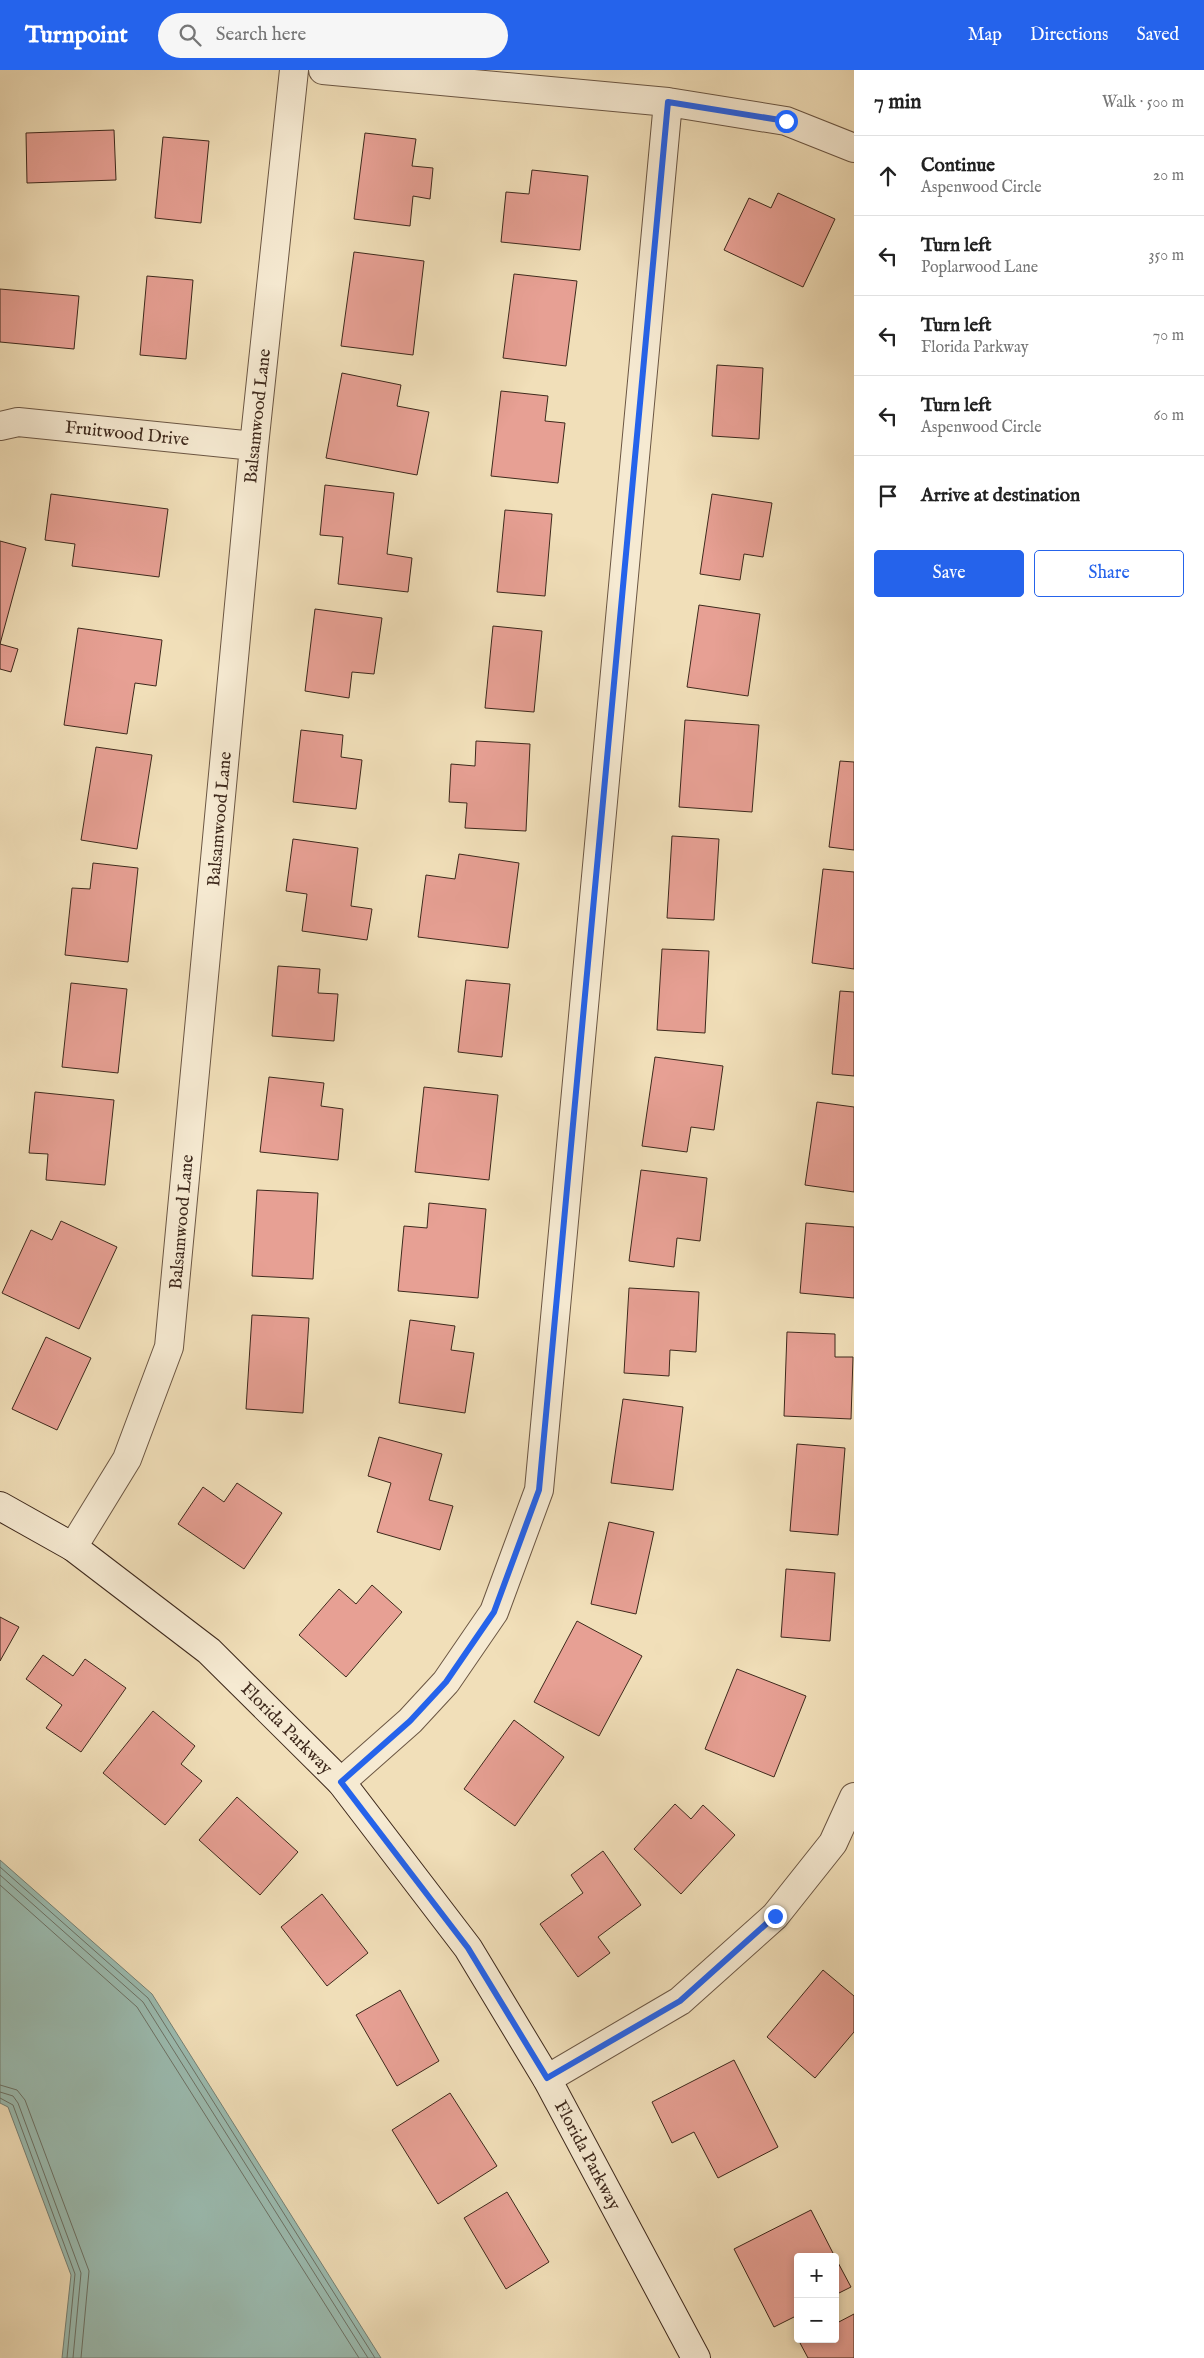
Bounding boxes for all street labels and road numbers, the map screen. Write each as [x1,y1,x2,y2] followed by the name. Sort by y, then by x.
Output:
[240,348,277,485] street label: Balsamwood Lane
[64,417,190,452] street label: Fruitwood Drive
[203,751,238,888] street label: Balsamwood Lane
[165,1154,200,1291] street label: Balsamwood Lane
[235,1678,337,1780] street label: Florida Parkway
[548,2097,625,2215] street label: Florida Parkway

